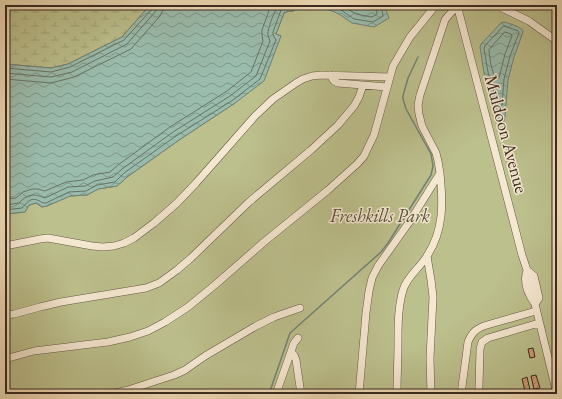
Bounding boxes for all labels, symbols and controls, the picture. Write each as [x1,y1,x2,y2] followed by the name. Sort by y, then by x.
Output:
[480,72,533,196] street label: Muldoon Avenue
[329,204,430,227] park label: Freshkills Park

